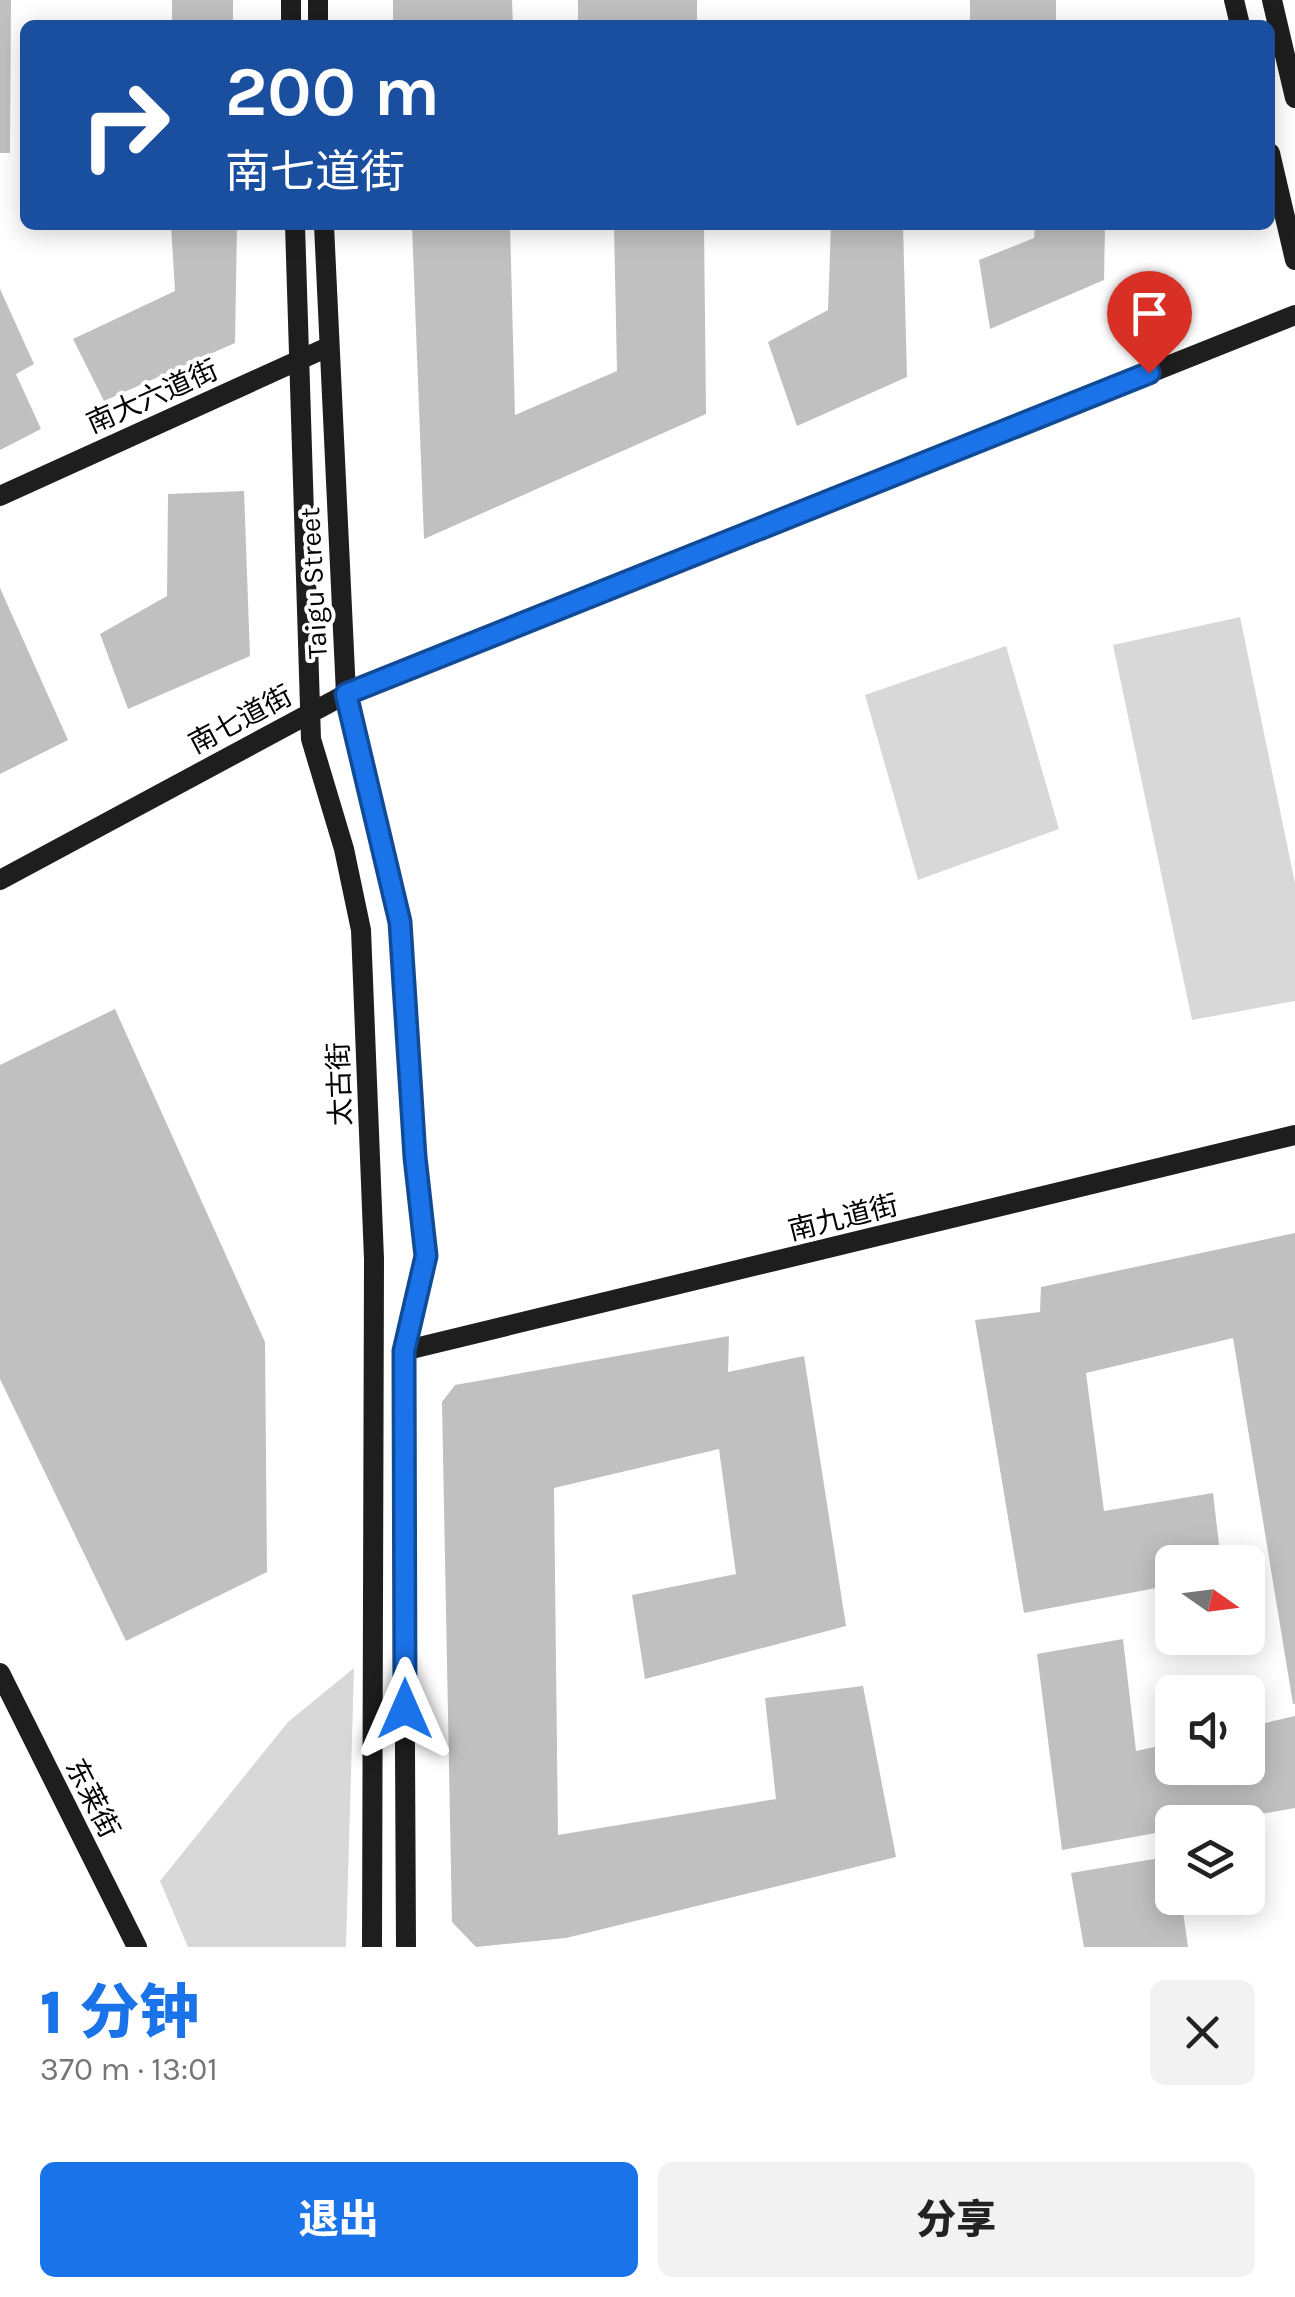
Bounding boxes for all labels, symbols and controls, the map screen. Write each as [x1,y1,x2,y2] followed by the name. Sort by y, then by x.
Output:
[225,51,440,133] text: 200 m
[60,60,190,190] icon: right
[225,146,405,198] text: 南七道街
[1107,271,1192,374] pin
[1122,286,1177,341] icon: arrive
[82,353,223,440] street label: 南大六道街
[293,506,334,660] street label: Taigu Street
[183,679,297,760] street label: 南七道街
[322,1041,357,1127] street label: 太古街
[785,1188,901,1247] street label: 南九道街
[1155,1545,1265,1655] north arrow
[1155,1545,1265,1915] map controls
[353,1657,457,1761] position arrow
[1155,1675,1265,1785] button: sound
[59,1753,126,1843] street label: 东莱街
[1155,1805,1265,1915] button: layers
[40,1978,199,2048] text: 1 分钟
[1150,1980,1255,2085] button: close
[40,2051,218,2088] text: 370 m · 13:01
[40,2162,638,2277] button: 退出
[658,2162,1255,2277] button: 分享

